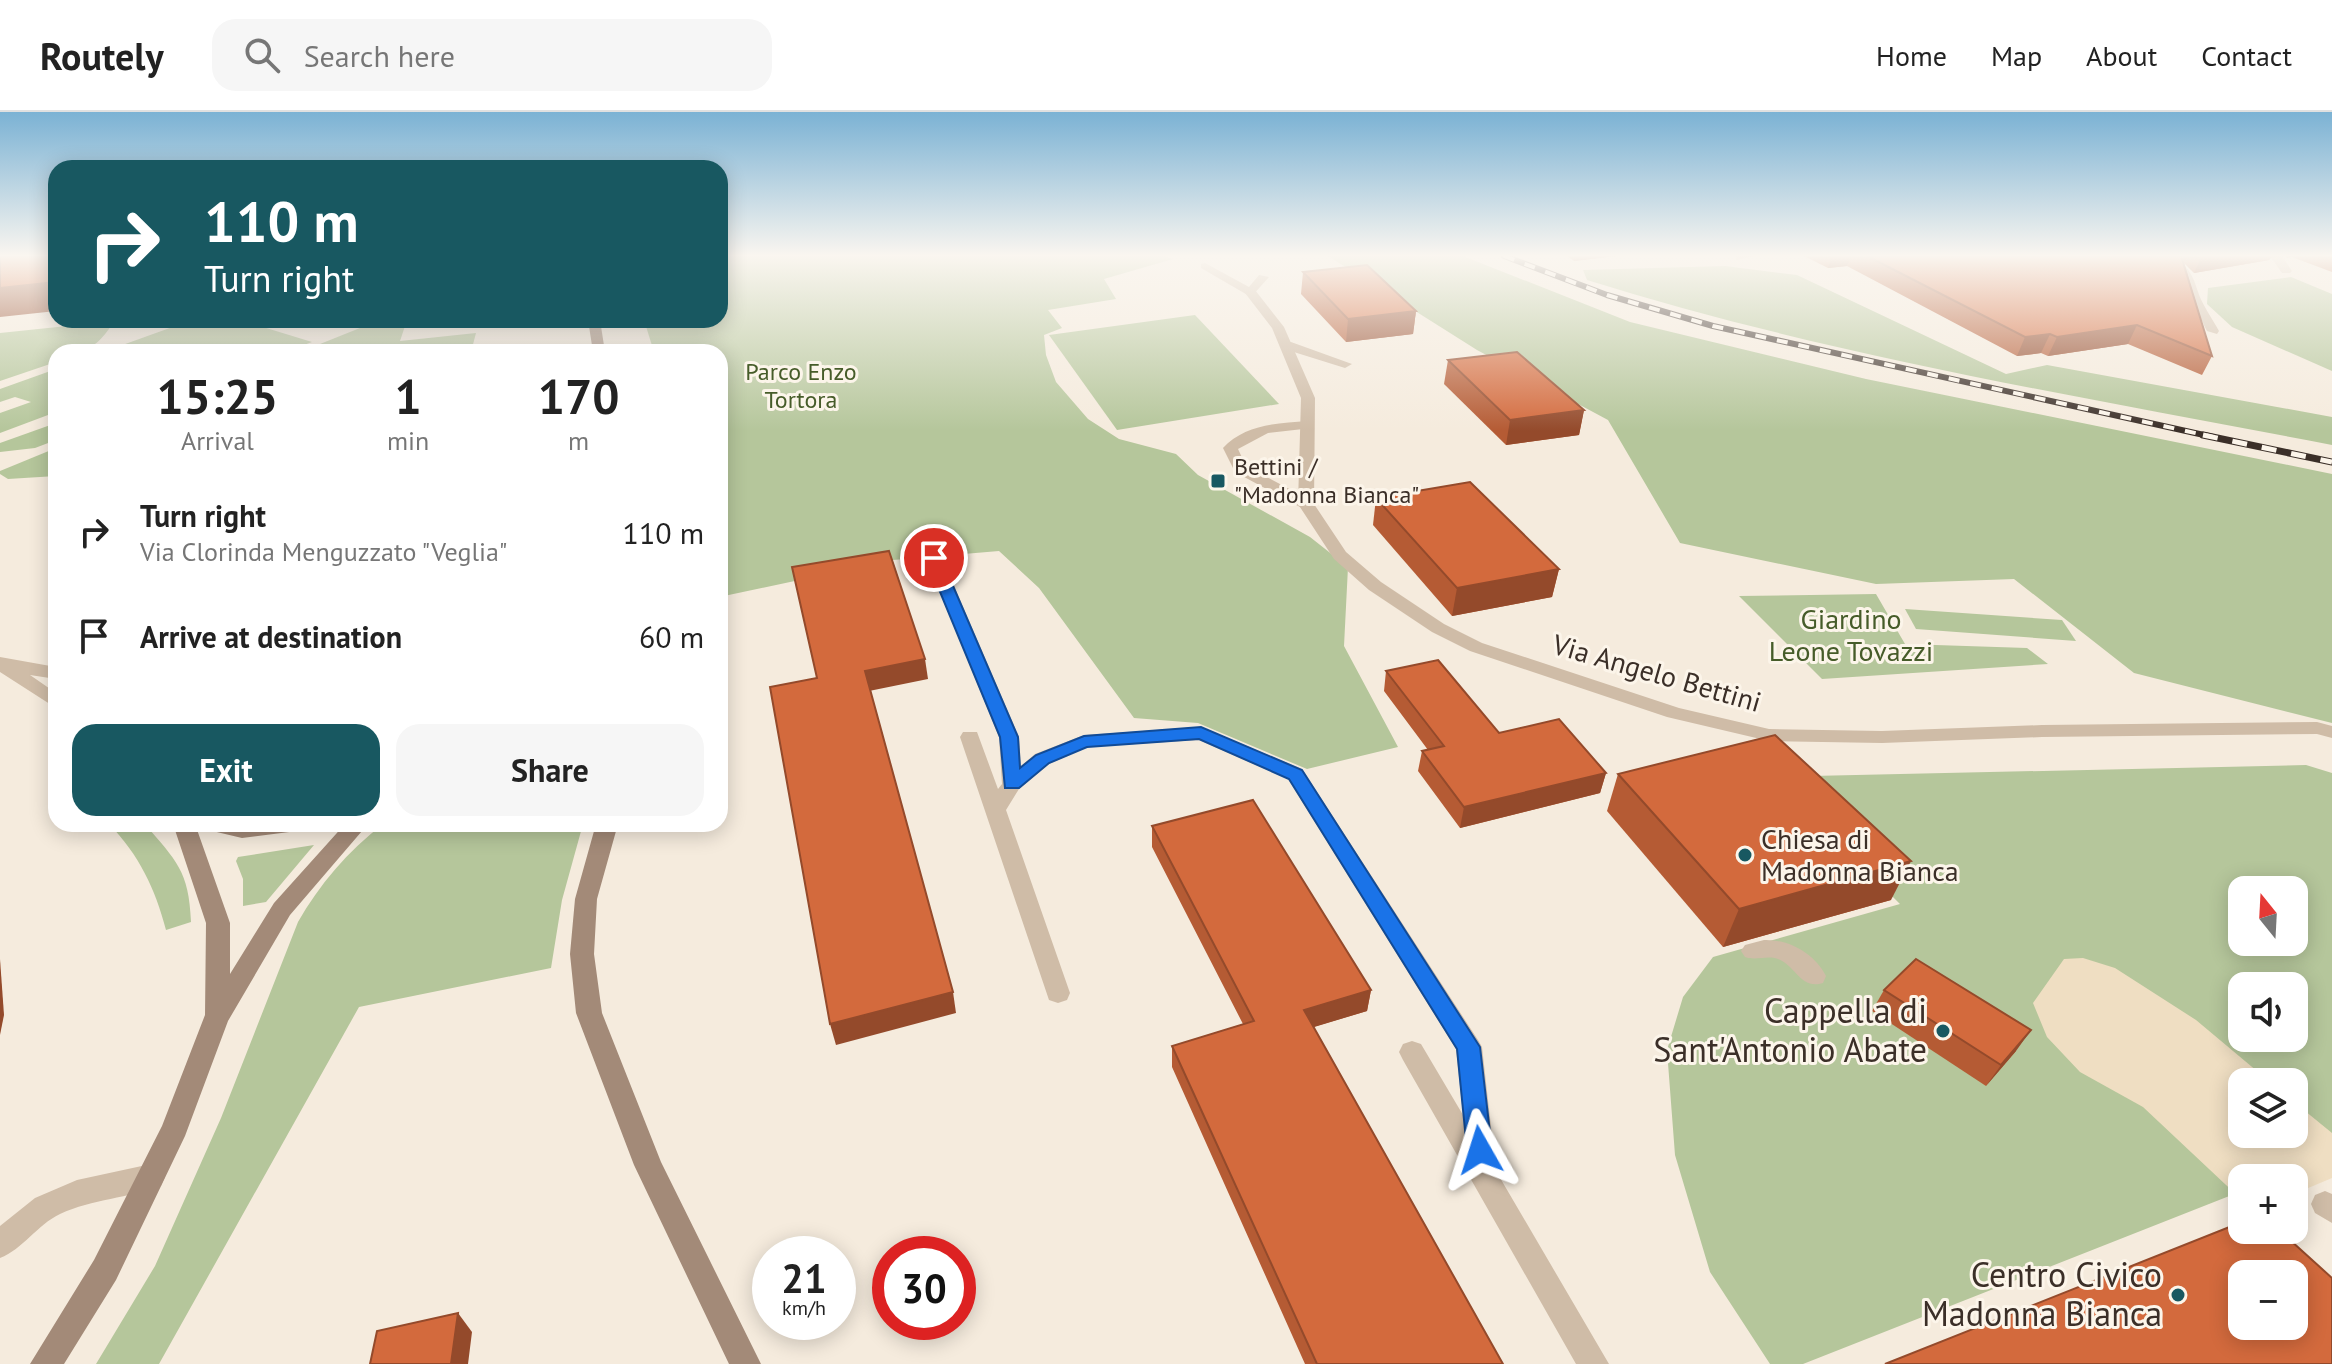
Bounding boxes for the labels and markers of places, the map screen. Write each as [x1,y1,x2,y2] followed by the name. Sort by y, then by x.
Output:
[1234,451,1419,510] place label: Bettini / "Madonna Bianca"
[1209,472,1227,490] marker: Bettini / "Madonna Bianca"
[900,524,968,592] pin
[1761,820,1959,889] place label: Chiesa di Madonna Bianca
[1736,846,1754,864] marker: Chiesa di Madonna Bianca
[1653,988,1927,1071] place label: Cappella di Sant'Antonio Abate
[1934,1022,1952,1040] marker: Cappella di Sant'Antonio Abate
[1922,1252,2162,1335] place label: Centro Civico Madonna Bianca
[2169,1286,2187,1304] marker: Centro Civico Madonna Bianca

